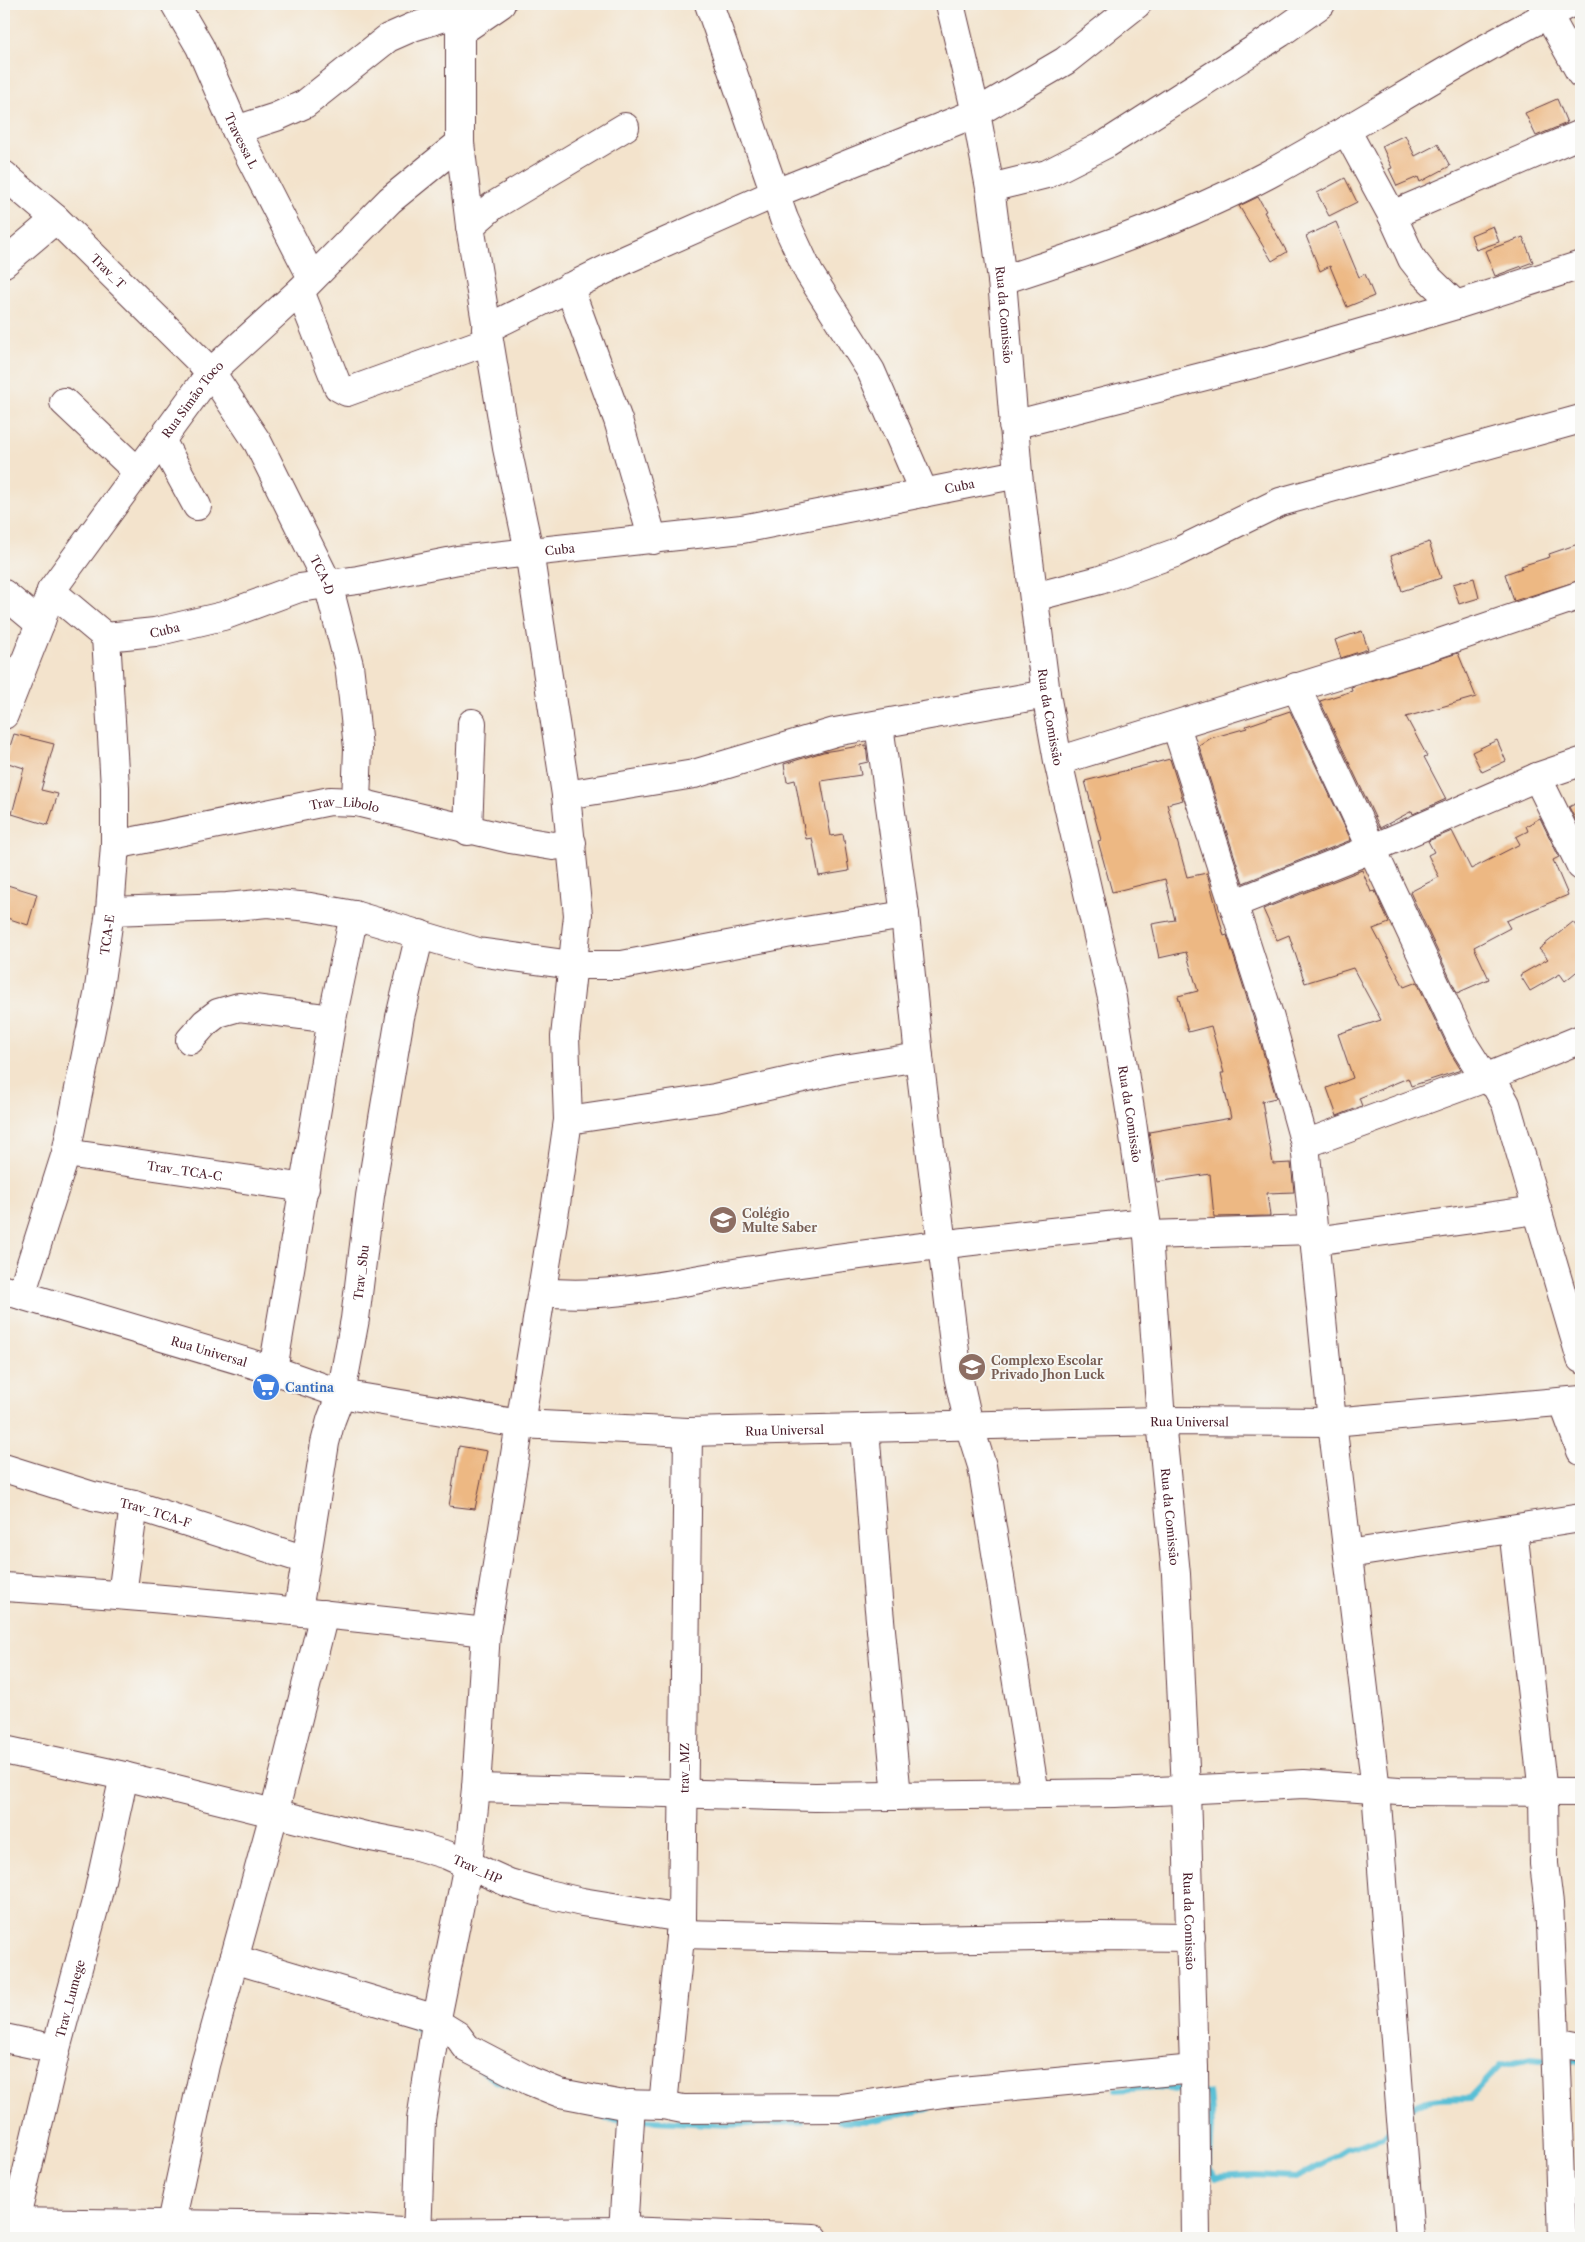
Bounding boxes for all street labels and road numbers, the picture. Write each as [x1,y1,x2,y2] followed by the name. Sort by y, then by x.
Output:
[222,110,262,171] street label: Travessa L
[88,250,129,291] street label: Trav_T
[993,265,1016,364] street label: Rua da Comissão
[158,357,226,441] street label: Rua Simão Toco
[943,475,976,496] street label: Cuba
[544,540,576,558] street label: Cuba
[307,552,338,596] street label: TCA-D
[149,619,182,640] street label: Cuba
[1035,668,1066,767] street label: Rua da Comissão
[308,793,381,815] street label: Trav_Libolo
[96,914,117,956] street label: TCA-E
[1115,1064,1145,1163] street label: Rua da Comissão
[146,1157,223,1183] street label: Trav_TCA-C
[350,1243,372,1301] street label: Trav_Sbu
[169,1333,249,1370] street label: Rua Universal
[1150,1413,1229,1429] street label: Rua Universal
[745,1421,824,1438] street label: Rua Universal
[1158,1467,1183,1566] street label: Rua da Comissão
[118,1495,193,1530] street label: Trav_TCA-F
[676,1743,692,1793] street label: trav_MZ
[451,1851,505,1886] street label: Trav_HP
[1181,1872,1199,1970] street label: Rua da Comissão
[52,1958,87,2039] street label: Trav_Lumege

